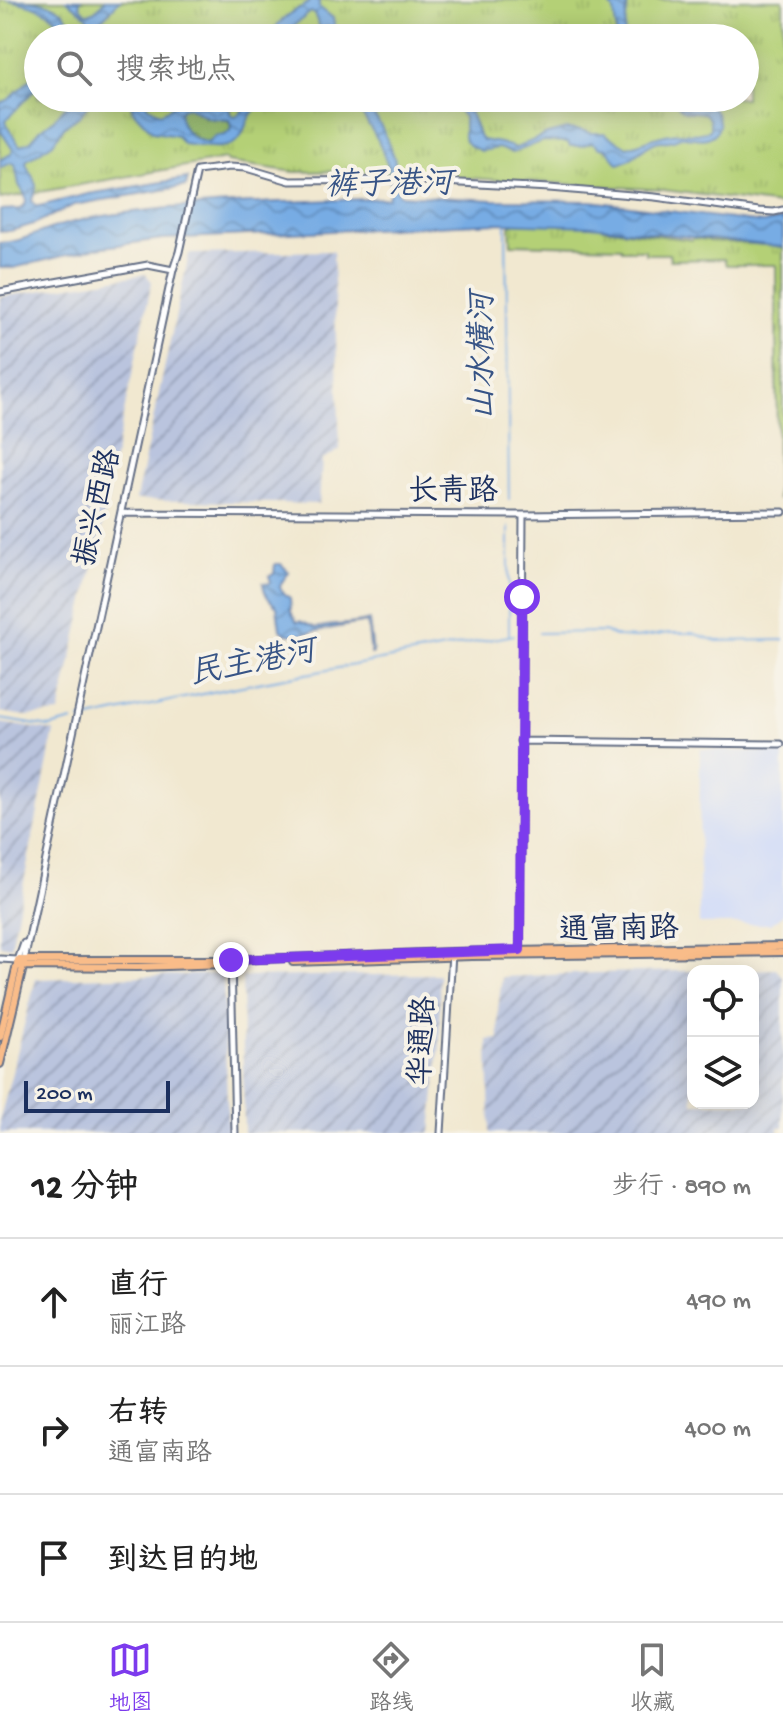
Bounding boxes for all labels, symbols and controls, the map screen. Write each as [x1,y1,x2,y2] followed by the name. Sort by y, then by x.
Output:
[24,24,759,112] search box
[52,46,96,90] icon: search
[116,55,236,90] text: 搜索地点
[325,166,458,207] water label: 裤子港河
[465,287,504,420] water label: 山水横河
[68,445,131,570] street label: 振兴西路
[408,474,498,511] street label: 长青路
[504,579,540,615] route start
[186,631,324,696] water label: 民主港河
[559,911,679,951] street label: 通富南路
[213,942,249,978] route end
[687,965,759,1109] map controls
[687,965,759,1037] button: locate
[403,995,445,1087] street label: 华通路
[687,1037,759,1109] button: layers
[24,1077,170,1113] scale bar
[36,1082,93,1108] text: 200 m
[32,1170,138,1210] text: 12 分钟
[612,1173,751,1204] text: 步行 · 890 m
[108,1270,168,1305] text: 直行
[32,1280,76,1324] icon: ahead
[686,1287,751,1318] text: 490 m
[108,1312,186,1343] text: 丽江路
[108,1398,168,1433] text: 右转
[32,1408,76,1452] icon: right
[685,1415,751,1446] text: 400 m
[108,1440,212,1471] text: 通富南路
[32,1536,76,1580] icon: arrive
[108,1545,258,1580] text: 到达目的地
[108,1638,153,1718] tab: 地图
[369,1638,414,1718] tab: 路线
[630,1638,675,1718] tab: 收藏

